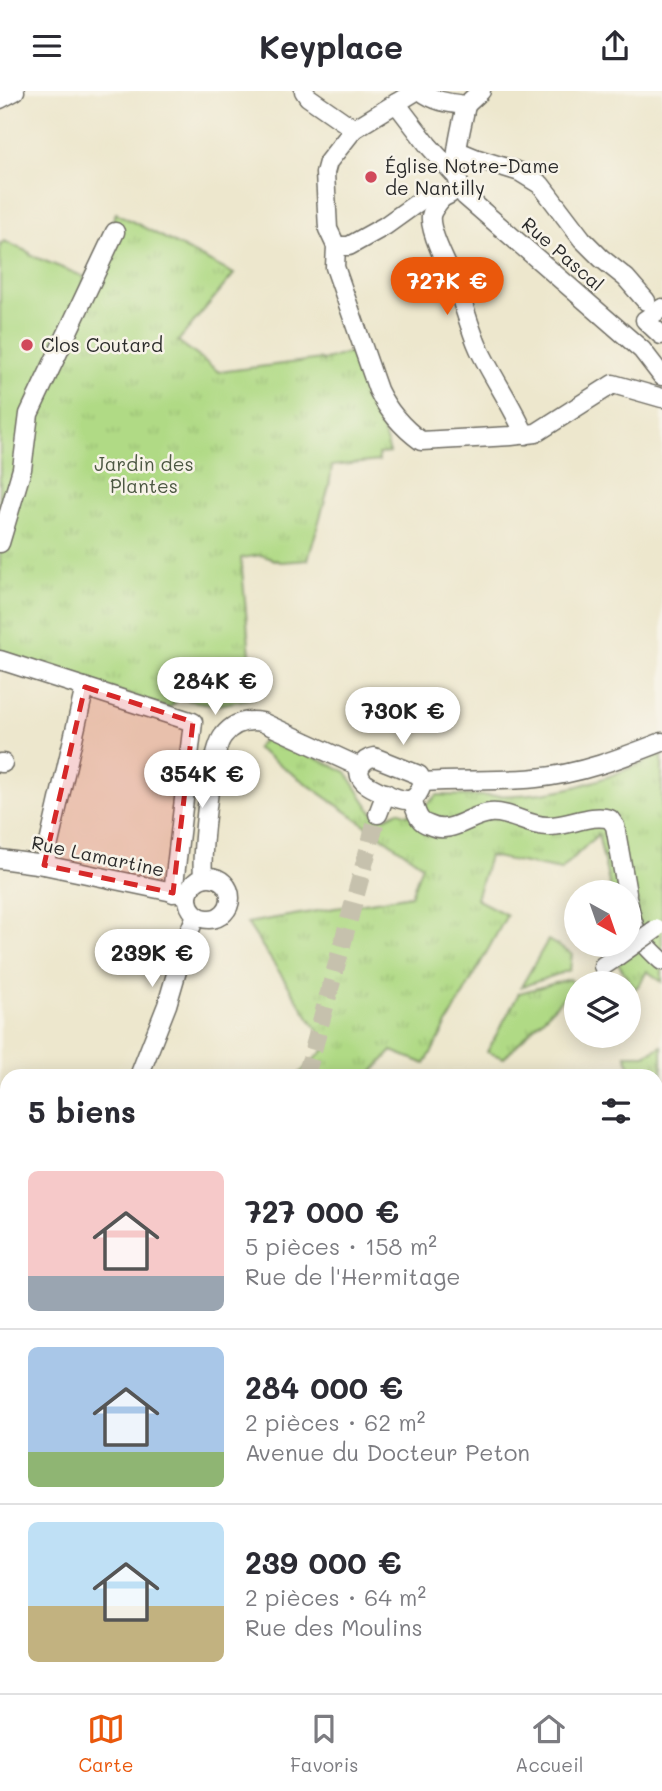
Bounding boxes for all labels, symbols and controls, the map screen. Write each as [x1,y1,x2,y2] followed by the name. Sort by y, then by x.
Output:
[259,25,403,67] text: Keyplace
[28,27,66,65] icon: menu
[596,27,634,65] icon: share
[385,153,559,200] place label: Église Notre-Dame de Nantilly
[363,169,379,185] marker: Église Notre-Dame de Nantilly
[517,211,610,296] street label: Rue Pascal
[390,257,504,317] pin: 727K €
[407,265,487,295] text: 727K €
[41,332,163,357] place label: Clos Coutard
[19,337,35,353] marker: Clos Coutard
[94,451,194,498] park label: Jardin des Plantes
[158,657,272,717] pin: 284K €
[173,665,257,695] text: 284K €
[346,687,460,747] pin: 730K €
[361,695,445,725] text: 730K €
[145,751,259,810] pin: 354K €
[160,758,244,788] text: 354K €
[29,829,167,882] street label: Rue Lamartine
[564,880,640,957] north arrow
[564,880,641,1048] map controls
[95,929,209,989] pin: 239K €
[111,937,193,967] text: 239K €
[564,971,641,1048] button: layers
[28,1091,136,1131] text: 5 biens
[597,1092,635,1130] icon: filters
[245,1191,399,1231] text: 727 000 €
[84,1199,168,1283] icon: home
[245,1231,437,1261] text: 5 pièces · 158 m²
[245,1261,461,1291] text: Rue de l'Hermitage
[245,1367,403,1407] text: 284 000 €
[84,1375,168,1459] icon: home
[245,1407,425,1437] text: 2 pièces · 62 m²
[245,1437,530,1467] text: Avenue du Docteur Peton
[245,1542,402,1582] text: 239 000 €
[84,1550,168,1634] icon: home
[245,1582,426,1612] text: 2 pièces · 64 m²
[245,1612,423,1642] text: Rue des Moulins
[78,1710,133,1777] tab: Carte
[290,1710,359,1777] tab: Favoris
[515,1710,584,1777] tab: Accueil

